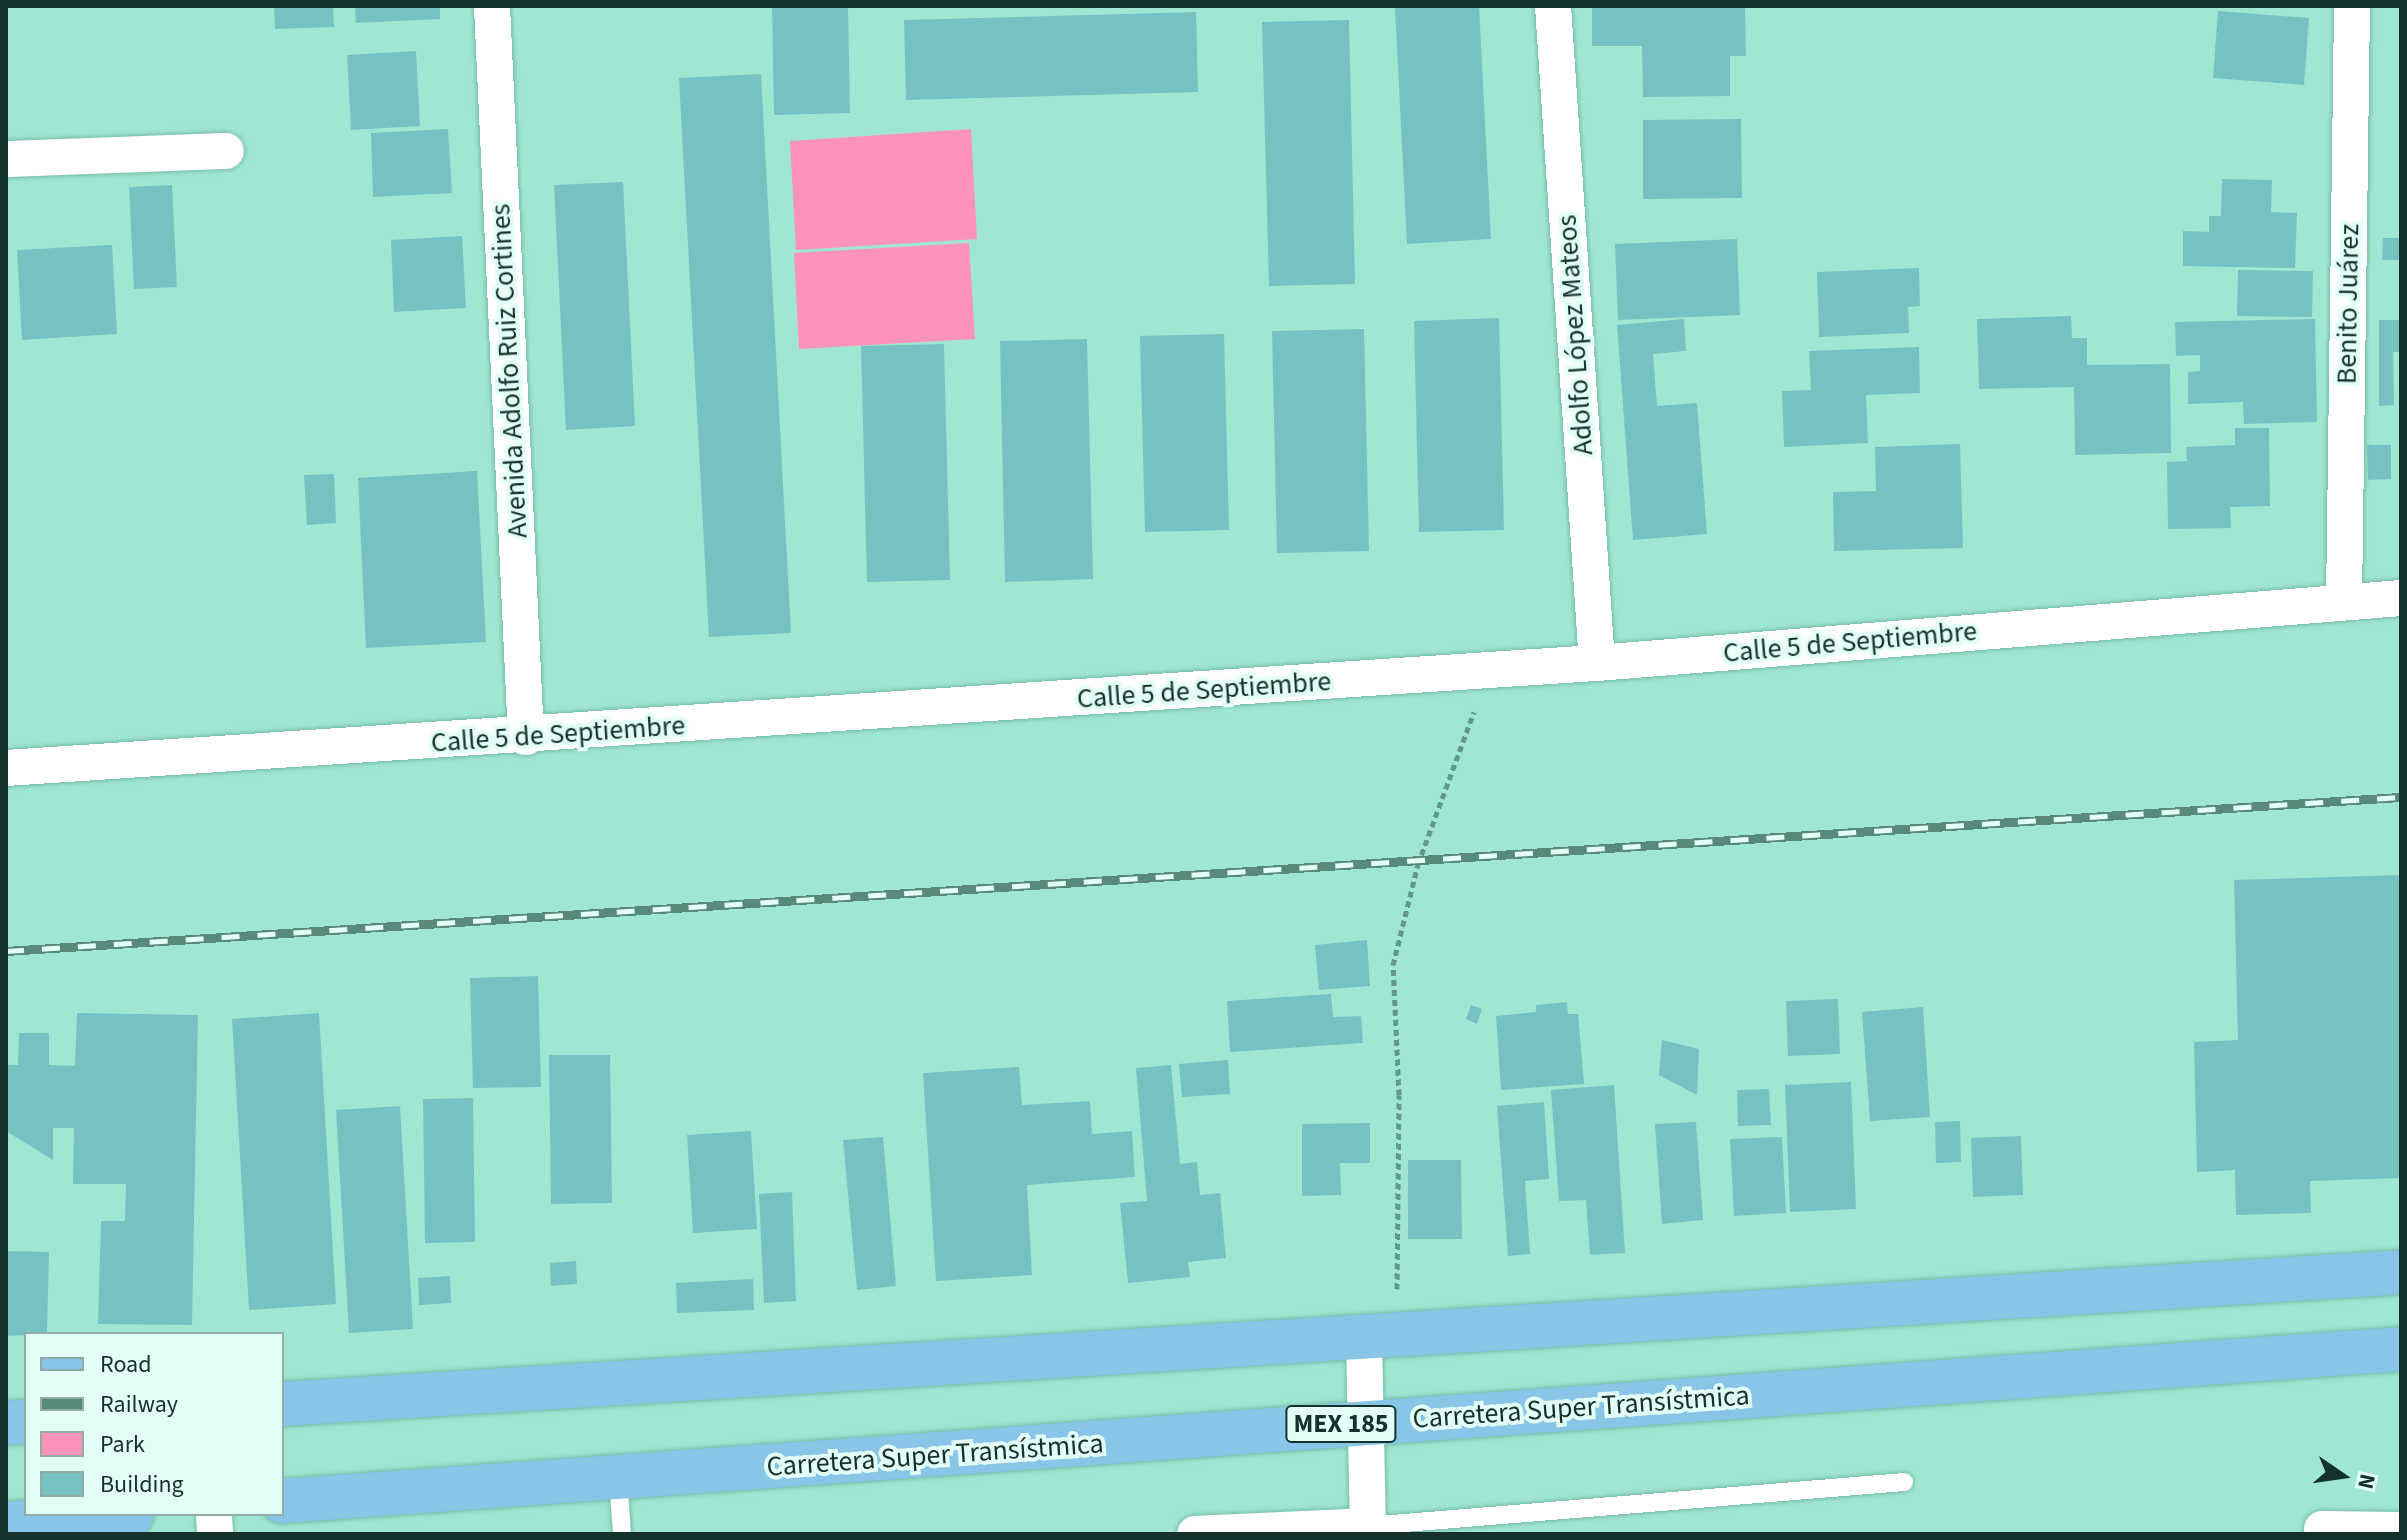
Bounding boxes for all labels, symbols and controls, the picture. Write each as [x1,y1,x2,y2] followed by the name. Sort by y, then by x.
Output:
[483,203,535,539] street label: Avenida Adolfo Ruiz Cortines
[1550,214,1600,456] street label: Adolfo López Mateos
[2330,224,2366,384] street label: Benito Juárez
[1722,614,1978,670] street label: Calle 5 de Septiembre
[1076,664,1332,716] street label: Calle 5 de Septiembre
[430,708,686,760] street label: Calle 5 de Septiembre
[24,1332,284,1516] legend
[100,1347,152,1382] text: Road
[1411,1378,1751,1436] street label: Carretera Super Transístmica
[100,1387,178,1422] text: Railway
[1285,1402,1397,1446] road number: MEX 185
[765,1426,1105,1484] street label: Carretera Super Transístmica
[100,1427,145,1462] text: Park
[2303,1436,2383,1516] north arrow
[100,1467,184,1502] text: Building
[2349,1471,2384,1492] text: N

